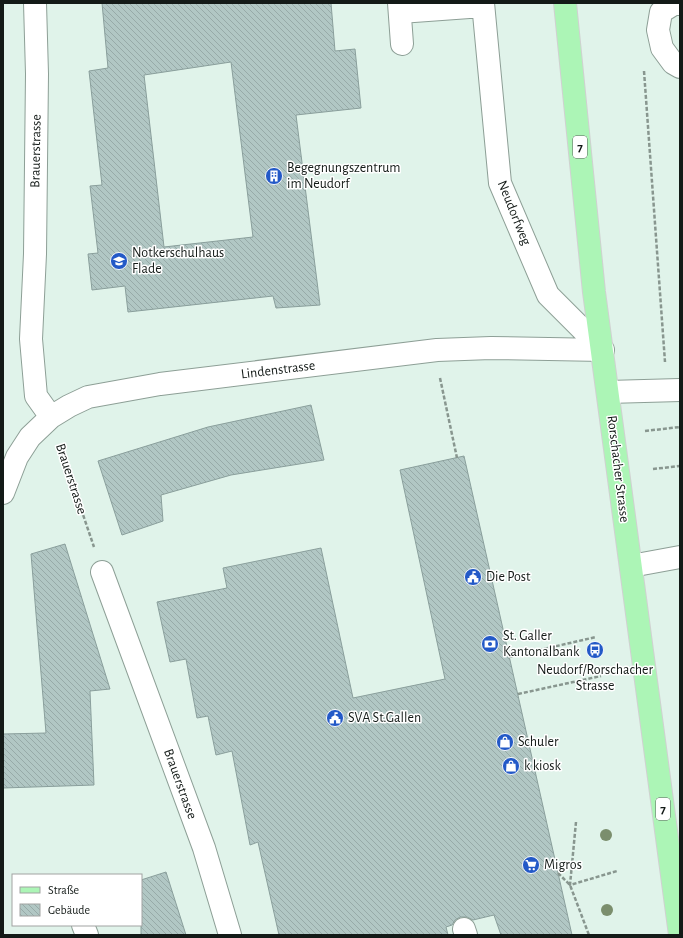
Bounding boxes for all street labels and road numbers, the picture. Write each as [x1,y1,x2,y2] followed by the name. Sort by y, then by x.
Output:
[28,114,44,188] street label: Brauerstrasse
[573,136,587,158] road number: 7
[495,179,533,247] street label: Neudorfweg
[240,359,316,381] street label: Lindenstrasse
[604,415,632,523] street label: Rorschacher Strasse
[53,442,89,516] street label: Brauerstrasse
[161,747,199,821] street label: Brauerstrasse
[656,798,670,820] road number: 7

